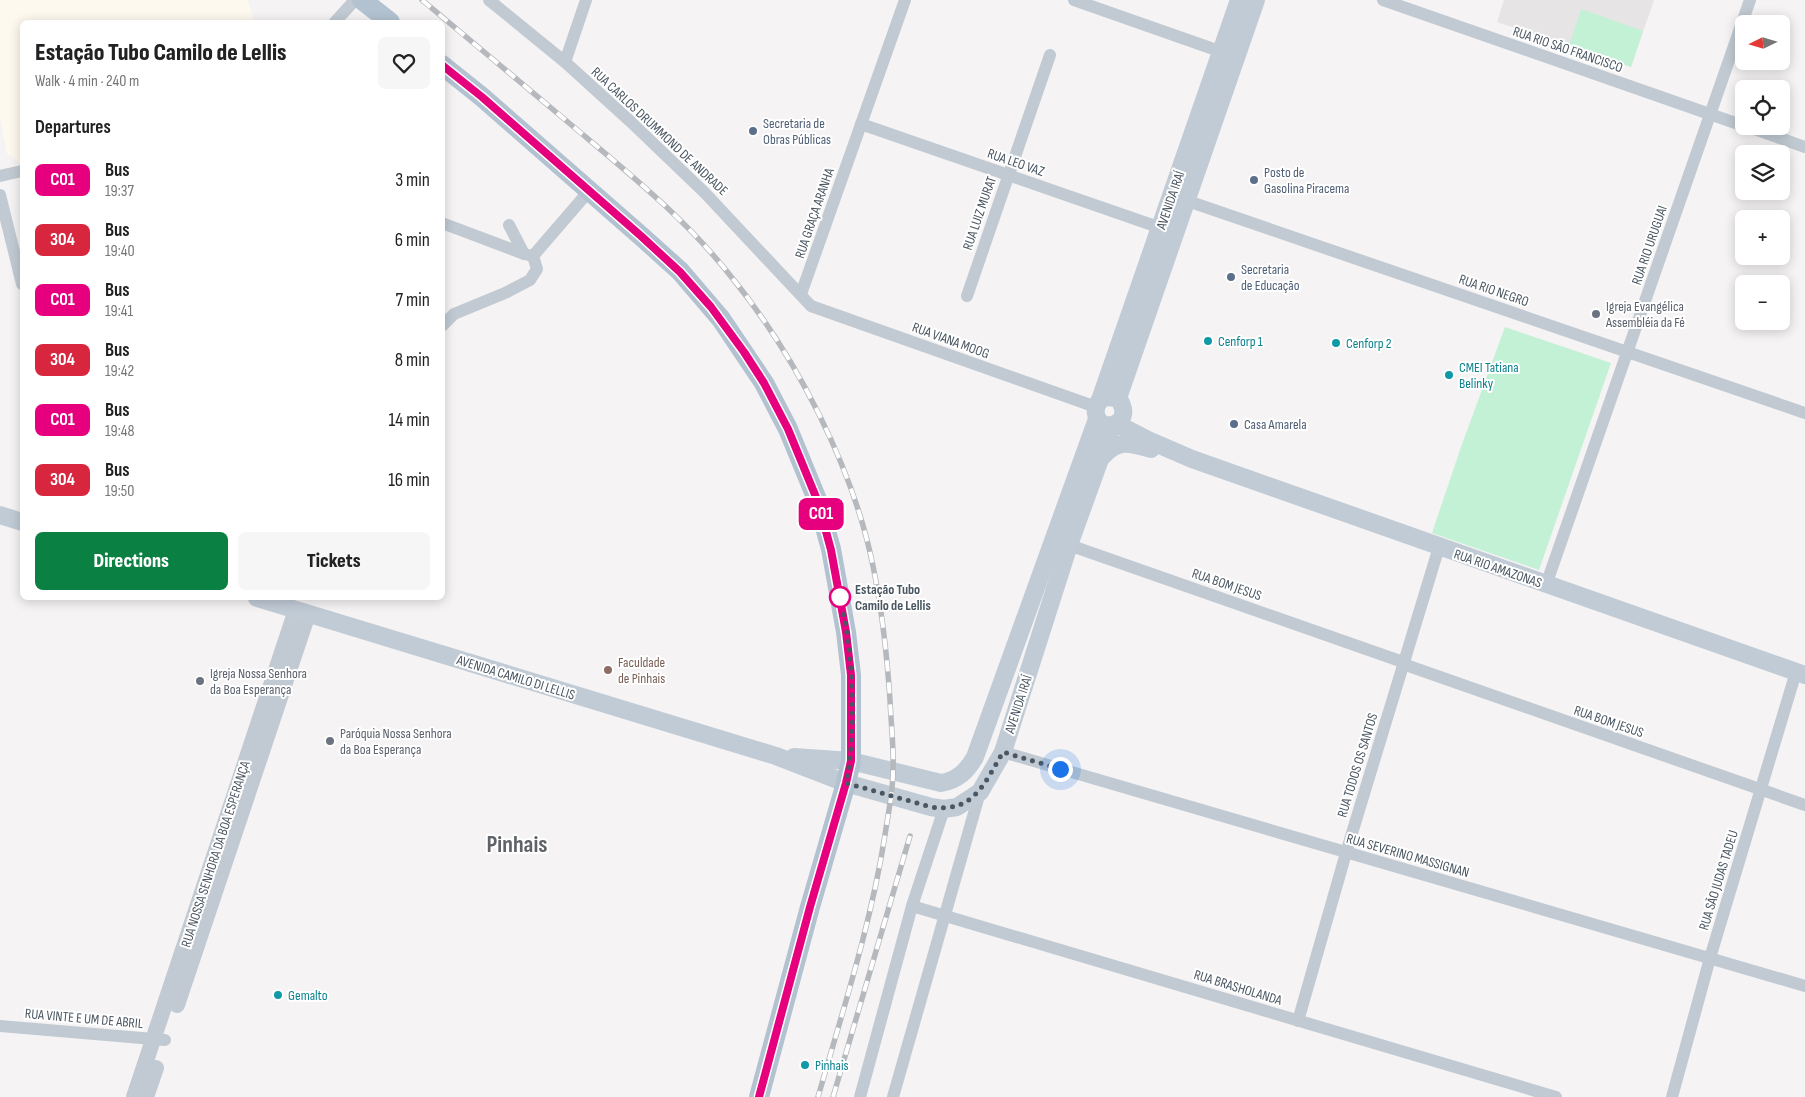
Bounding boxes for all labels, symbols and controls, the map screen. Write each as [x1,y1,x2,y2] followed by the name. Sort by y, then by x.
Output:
[1735,15,1790,70] north arrow
[1735,15,1790,330] map controls
[1511,23,1625,76] street label: RUA RIO SÃO FRANCISCO
[378,37,430,89] button: heart
[35,38,287,67] text: Estação Tubo Camilo de Lellis
[588,64,732,199] street label: RUA CARLOS DRUMMOND DE ANDRADE
[35,72,139,91] text: Walk · 4 min · 240 m
[1735,80,1790,135] button: locate
[763,115,831,148] place label: Secretaria de Obras Públicas
[35,116,111,139] text: Departures
[747,125,759,137] marker: Secretaria de Obras Públicas
[985,145,1047,180] street label: RUA LEO VAZ
[1735,145,1790,200] button: layers
[105,159,130,182] text: Bus
[1264,164,1350,197] place label: Posto de Gasolina Piracema
[791,165,838,261] street label: RUA GRAÇA ARANHA
[50,169,75,190] text: C01
[395,169,430,192] text: 3 min
[1152,169,1188,233] street label: AVENIDA IRAÍ
[959,174,1000,252] street label: RUA LUIZ MURAT
[1248,174,1260,186] marker: Posto de Gasolina Piracema
[105,182,134,201] text: 19:37
[1628,203,1671,287] street label: RUA RIO URUGUAI
[1735,210,1790,265] button: +
[105,219,130,242] text: Bus
[50,229,75,250] text: 304
[395,229,430,252] text: 6 min
[105,242,135,261] text: 19:40
[1241,261,1300,294] place label: Secretaria de Educação
[1225,271,1237,283] marker: Secretaria de Educação
[1457,271,1531,310] street label: RUA RIO NEGRO
[1735,275,1790,330] button: −
[105,279,130,302] text: Bus
[50,289,75,310] text: C01
[396,289,430,312] text: 7 min
[1605,298,1685,331] place label: Igreja Evangélica Assembléia da Fé
[105,302,133,321] text: 19:41
[1590,308,1602,320] marker: Igreja Evangélica Assembléia da Fé
[910,319,992,362] street label: RUA VIANA MOOG
[1218,333,1263,350] place label: Cenforp 1
[1202,335,1214,347] marker: Cenforp 1
[1346,335,1392,352] place label: Cenforp 2
[1330,337,1342,349] marker: Cenforp 2
[105,339,130,362] text: Bus
[50,349,75,370] text: 304
[395,349,430,372] text: 8 min
[1459,359,1519,392] place label: CMEI Tatiana Belinky
[105,362,134,381] text: 19:42
[1443,369,1455,381] marker: CMEI Tatiana Belinky
[105,399,130,422] text: Bus
[50,409,75,430] text: C01
[389,409,430,432] text: 14 min
[1244,416,1307,433] place label: Casa Amarela
[1228,418,1240,430] marker: Casa Amarela
[105,422,134,441] text: 19:48
[105,459,130,482] text: Bus
[50,469,75,490] text: 304
[388,469,430,492] text: 16 min
[105,482,134,501] text: 19:50
[792,498,850,530] line badge: C01
[809,503,833,524] text: C01
[35,532,228,590] button: Directions
[238,532,430,590] button: Tickets
[1452,545,1544,591] street label: RUA RIO AMAZONAS
[1190,565,1264,604] street label: RUA BOM JESUS
[855,581,931,614] place label: Estação Tubo Camilo de Lellis
[829,586,851,608] marker: Estação Tubo Camilo de Lellis
[454,651,577,704] street label: AVENIDA CAMILO DI LELLIS
[618,654,665,687] place label: Faculdade de Pinhais
[602,664,614,676] marker: Faculdade de Pinhais
[210,665,307,698] place label: Igreja Nossa Senhora da Boa Esperança
[1001,673,1036,737] street label: AVENIDA IRAÍ
[194,675,206,687] marker: Igreja Nossa Senhora da Boa Esperança
[1572,702,1646,741] street label: RUA BOM JESUS
[1334,711,1381,819] street label: RUA TODOS OS SANTOS
[340,725,452,758] place label: Paróquia Nossa Senhora da Boa Esperança
[324,735,336,747] marker: Paróquia Nossa Senhora da Boa Esperança
[1048,757,1073,782] your location
[177,758,254,949] street label: RUA NOSSA SENHORA DA BOA ESPERANÇA
[1695,828,1742,932] street label: RUA SÃO JUDAS TADEU
[487,830,547,859] district label: Pinhais
[1344,830,1471,881] street label: RUA SEVERINO MASSIGNAN
[1192,966,1285,1009] street label: RUA BRASHOLANDA
[288,987,328,1004] place label: Gemalto
[272,989,284,1001] marker: Gemalto
[24,1005,144,1032] street label: RUA VINTE E UM DE ABRIL
[815,1057,849,1074] place label: Pinhais
[799,1059,811,1071] marker: Pinhais

